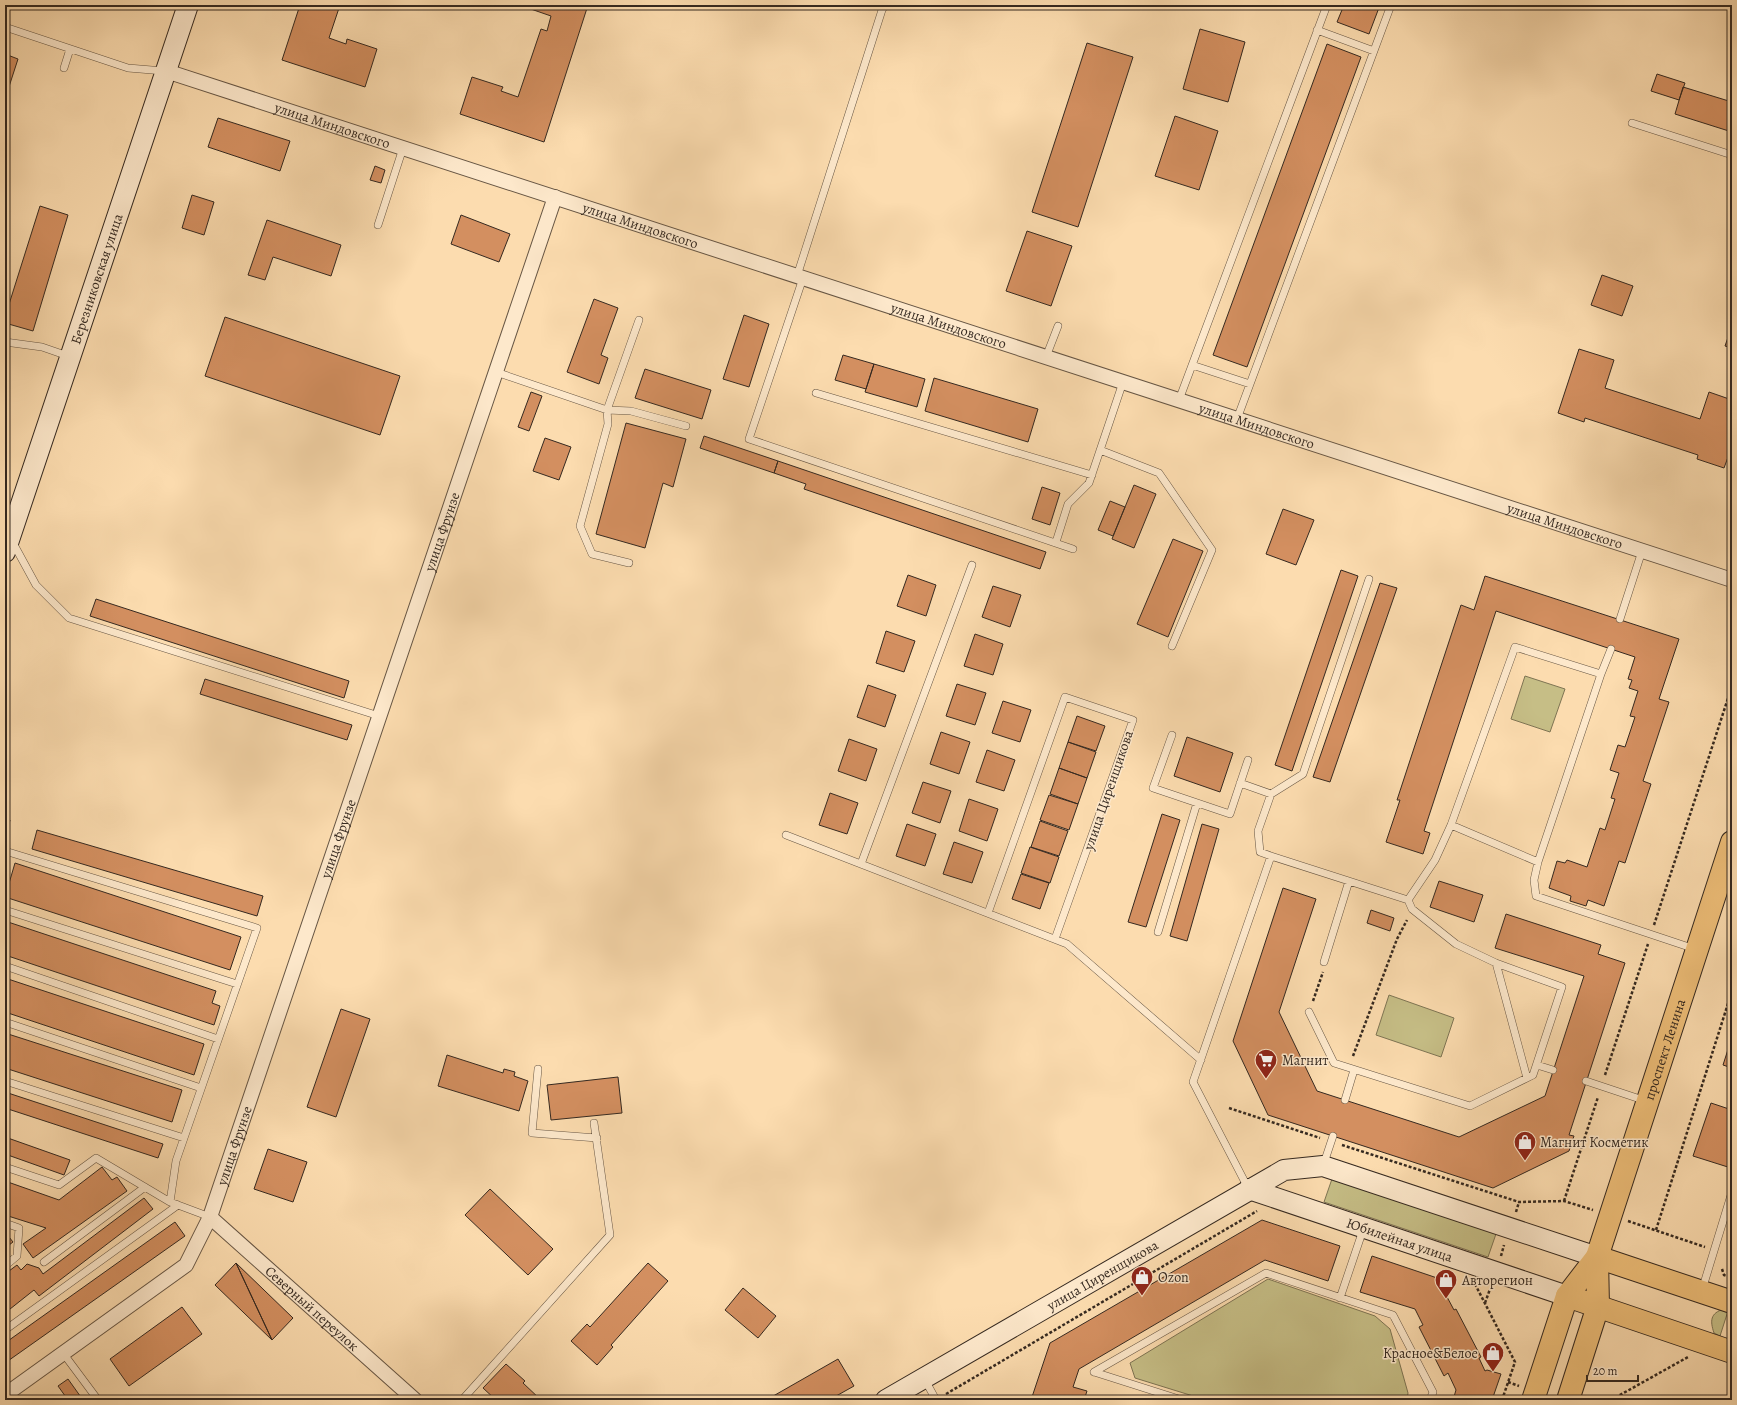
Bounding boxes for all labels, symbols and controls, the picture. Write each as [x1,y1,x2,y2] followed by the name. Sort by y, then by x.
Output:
[271,98,392,153] street label: улица Миндовского
[579,198,701,253] street label: улица Миндовского
[66,211,128,347] street label: Березниковская улица
[887,298,1009,354] street label: улица Миндовского
[1196,398,1317,454] street label: улица Миндовского
[420,490,464,575] street label: улица Фрунзе
[1504,498,1625,554] street label: улица Миндовского
[1079,727,1138,854] street label: улица Циренщикова
[316,797,361,882] street label: улица Фрунзе
[1640,996,1691,1103] street label: проспект Ленина
[1253,1047,1279,1080] supermarket icon: Магнит
[1282,1051,1329,1070] place label: Магнит
[212,1104,257,1189] street label: улица Фрунзе
[1512,1129,1538,1162] shop icon: Магнит Косметик
[1540,1133,1648,1152] place label: Магнит Косметик
[1344,1213,1456,1267] street label: Юбилейная улица
[1043,1235,1162,1316] street label: улица Циренщикова
[261,1262,363,1356] street label: Северный переулок
[1129,1264,1155,1297] shop icon: Ozon
[1433,1267,1459,1300] shop icon: Авторегион
[1158,1268,1189,1287] place label: Ozon
[1461,1271,1533,1290] place label: Авторегион
[1480,1340,1506,1373] shop icon: Красное&Белое
[1383,1344,1478,1363] place label: Красное&Белое
[1587,1357,1638,1383] scale bar
[1593,1363,1617,1379] text: 20 m

